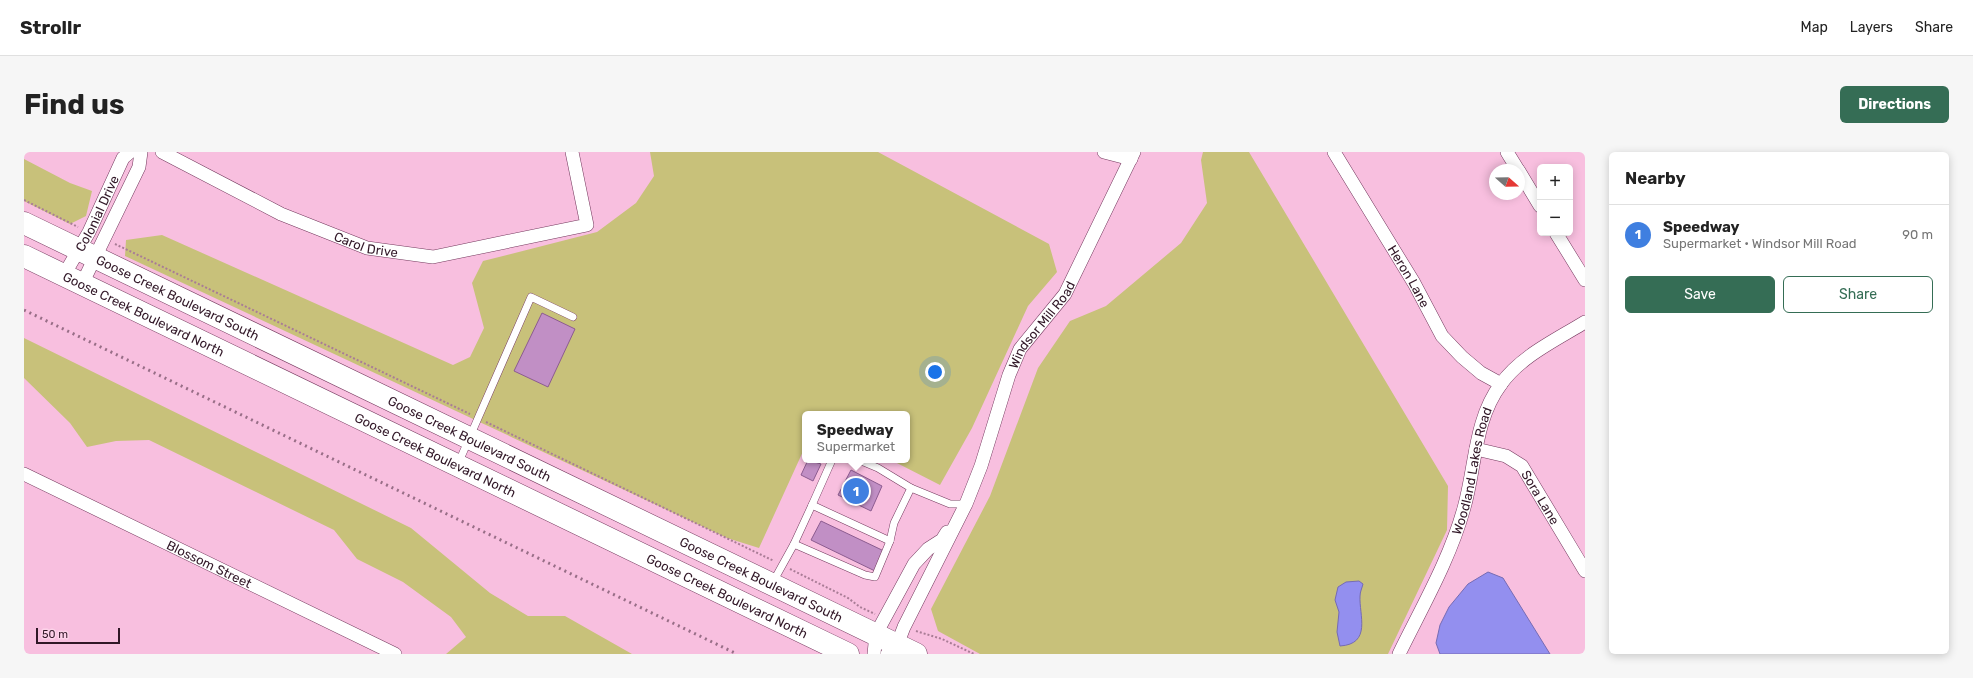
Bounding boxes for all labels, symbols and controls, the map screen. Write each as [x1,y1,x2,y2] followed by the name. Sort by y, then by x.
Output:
[20,16,81,39] text: Strollr
[1801,19,1828,36] text: Map
[1850,19,1893,36] text: Layers
[1915,19,1953,36] text: Share
[1840,86,1949,123] button: Directions
[24,88,124,121] text: Find us
[1489,164,1525,200] north arrow
[1537,164,1573,236] map controls
[1537,164,1573,200] button: +
[1625,168,1686,188] text: Nearby
[72,173,122,254] street label: Colonial Drive
[1537,200,1573,236] button: −
[1663,218,1740,236] text: Speedway
[1635,227,1641,242] text: 1
[1902,227,1933,242] text: 90 m
[332,228,399,260] street label: Carol Drive
[1663,236,1857,251] text: Supermarket · Windsor Mill Road
[1385,242,1433,310] street label: Heron Lane
[94,252,262,343] street label: Goose Creek Boulevard South
[61,269,227,359] street label: Goose Creek Boulevard North
[1625,276,1775,313] button: Save
[1783,276,1933,313] button: Share
[1005,278,1078,371] street label: Windsor Mill Road
[925,362,945,382] your location
[386,393,554,484] street label: Goose Creek Boulevard South
[1449,405,1495,537] street label: Woodland Lakes Road
[352,409,519,500] street label: Goose Creek Boulevard North
[802,411,910,463] popup
[817,421,893,439] text: Speedway
[817,439,895,454] text: Supermarket
[1519,467,1563,527] street label: Sora Lane
[843,476,869,506] pin: 1
[677,534,845,625] street label: Goose Creek Boulevard South
[164,537,254,591] street label: Blossom Street
[644,550,810,641] street label: Goose Creek Boulevard North
[36,626,120,645] scale bar
[42,628,68,641] text: 50 m

